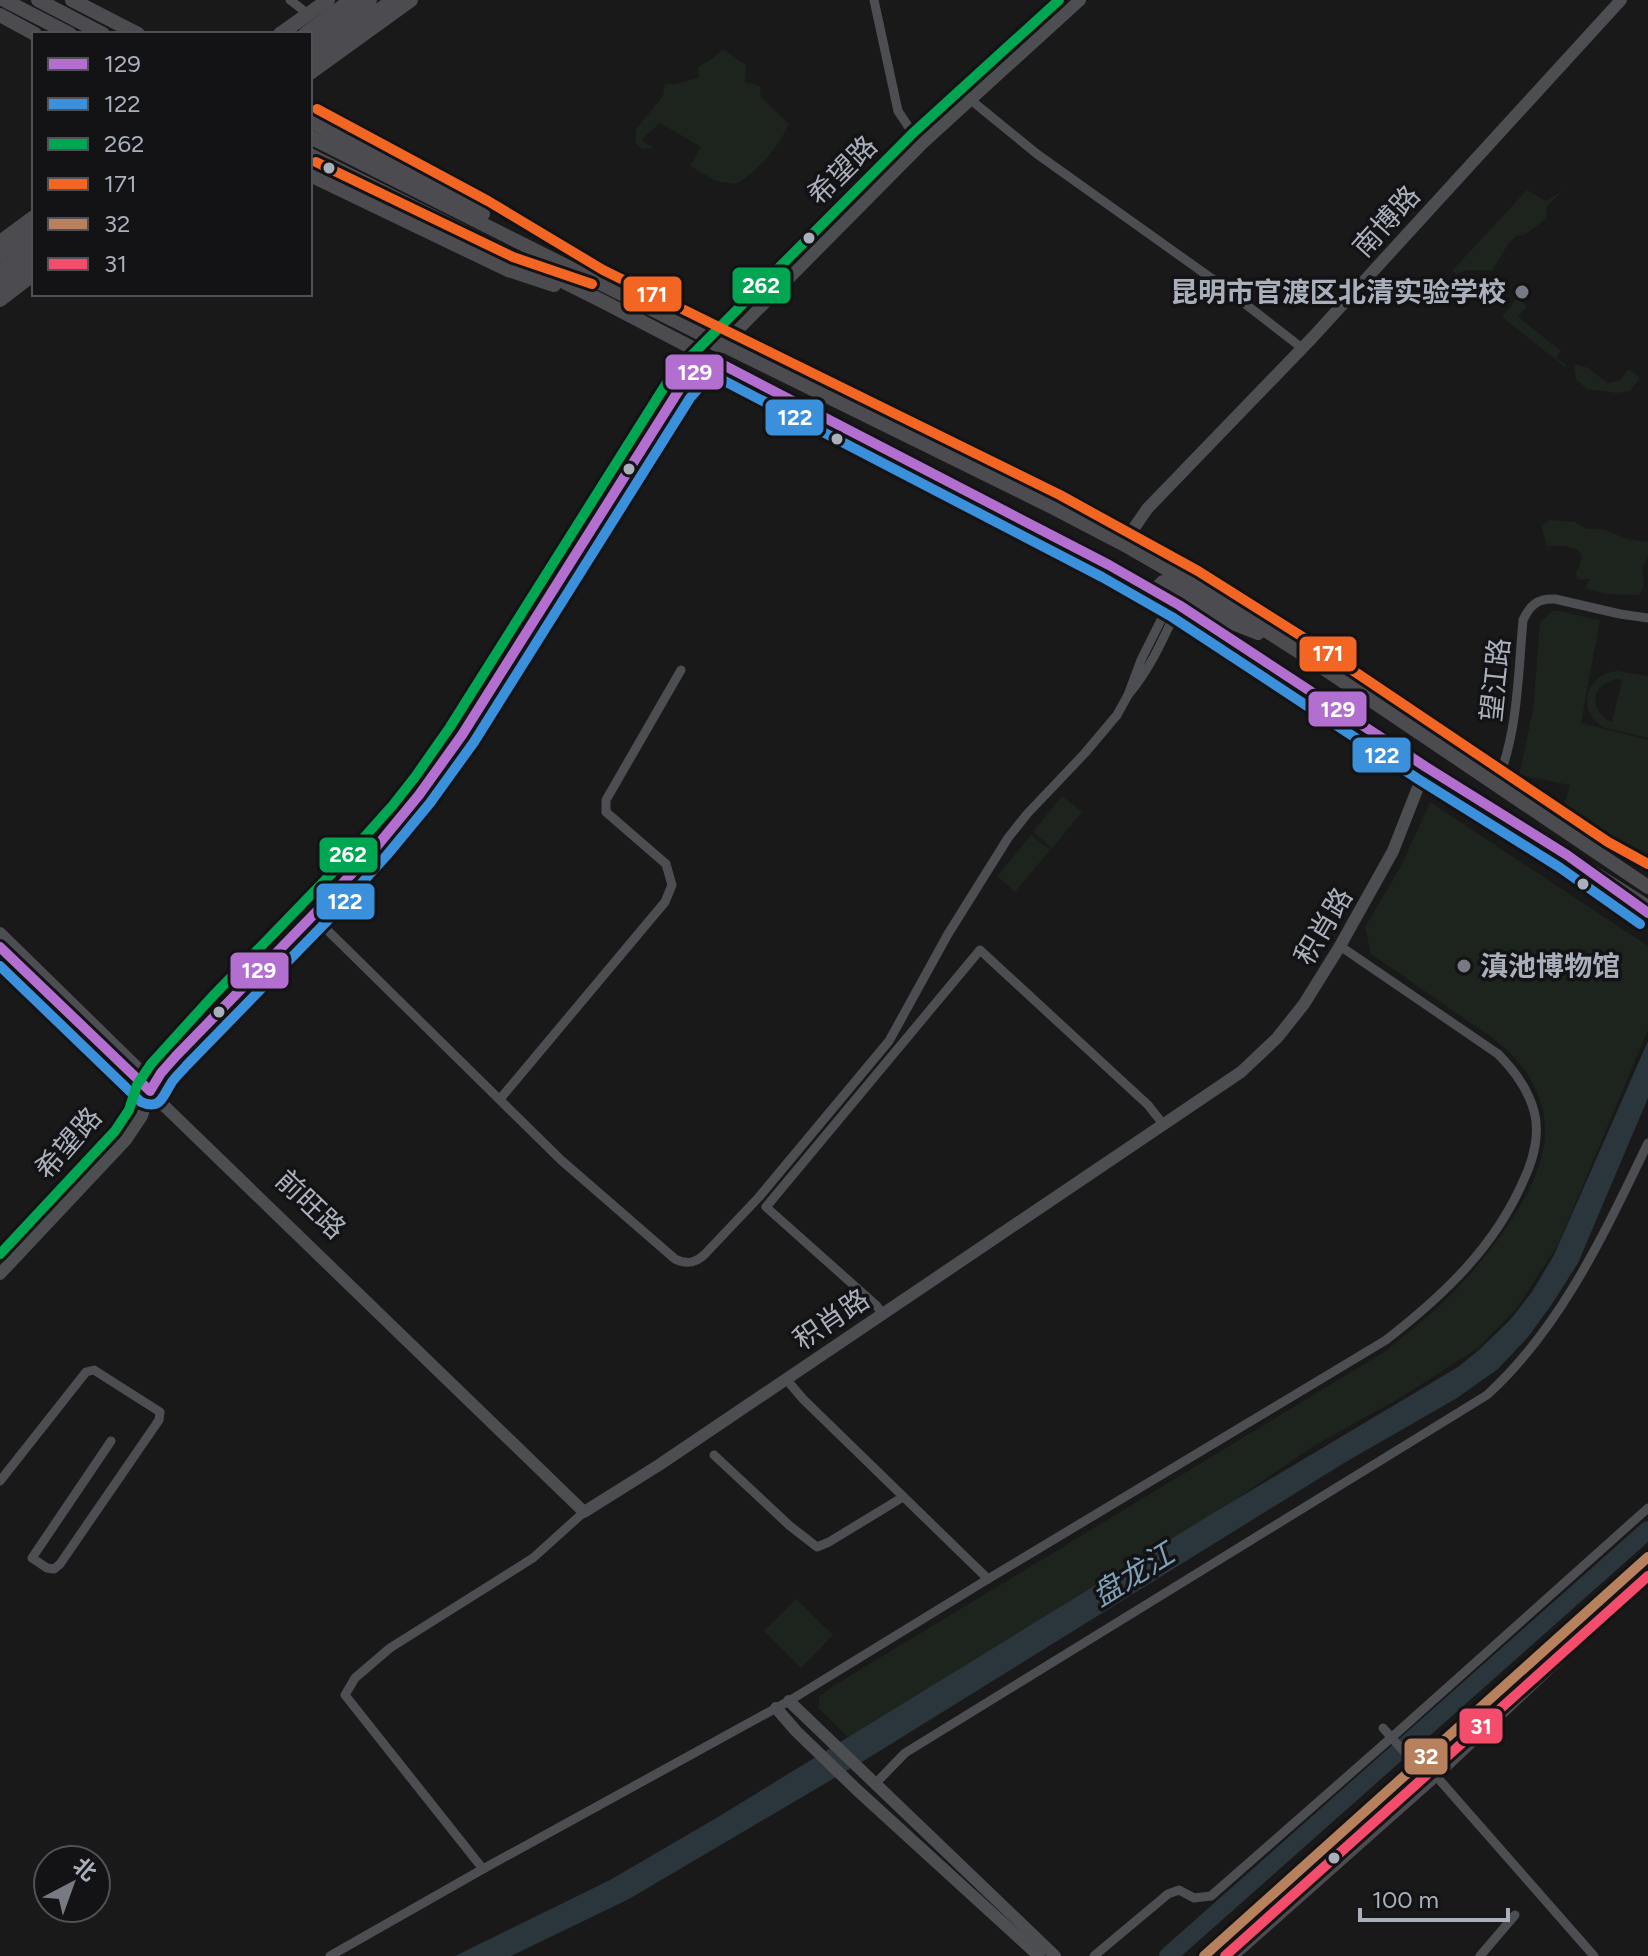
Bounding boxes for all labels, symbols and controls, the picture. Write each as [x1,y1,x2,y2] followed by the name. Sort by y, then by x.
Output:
[32,32,312,296] legend
[104,49,141,78] text: 129
[104,89,141,118] text: 122
[800,128,884,212] street label: 希望路
[104,129,144,158] text: 262
[321,160,337,176] unlabelled marker
[104,169,137,198] text: 171
[1345,178,1427,264] street label: 南博路
[104,209,130,238] text: 32
[801,230,817,246] unlabelled marker
[104,249,127,278] text: 31
[731,266,792,305] line badge: 262
[742,272,780,299] text: 262
[622,275,683,313] line badge: 171
[1170,275,1506,309] place label: 昆明市官渡区北清实验学校
[637,281,667,308] text: 171
[1513,283,1531,301] marker: 昆明市官渡区北清实验学校
[664,353,725,391] line badge: 129
[678,359,712,386] text: 129
[764,398,825,437] line badge: 122
[778,404,812,431] text: 122
[829,431,845,447] unlabelled marker
[621,461,637,477] unlabelled marker
[1298,635,1358,673] line badge: 171
[1474,636,1516,724] street label: 望江路
[1313,640,1343,667] text: 171
[1307,690,1368,728] line badge: 129
[1321,696,1355,723] text: 129
[1351,736,1412,774] line badge: 122
[1365,742,1399,769] text: 122
[318,836,379,874] line badge: 262
[329,841,367,868] text: 262
[1575,876,1591,892] unlabelled marker
[1287,881,1359,971] street label: 积肖路
[315,882,376,921] line badge: 122
[328,888,362,915] text: 122
[1480,949,1620,983] place label: 滇池博物馆
[229,951,290,990] line badge: 129
[242,957,276,984] text: 129
[1455,957,1473,975] marker: 滇池博物馆
[211,1004,227,1020] unlabelled marker
[28,1100,108,1186] street label: 希望路
[269,1163,353,1245] street label: 前旺路
[787,1281,875,1357] street label: 积肖路
[1085,1533,1183,1614] water label: 盘龙江
[1458,1707,1504,1745] line badge: 31
[1470,1713,1492,1740] text: 31
[1403,1737,1449,1776] line badge: 32
[1414,1743,1438,1770] text: 32
[32,1844,112,1924] north arrow
[1326,1850,1342,1866] unlabelled marker
[68,1852,102,1887] text: 北
[1360,1872,1508,1922] scale bar
[1372,1885,1439,1914] text: 100 m

